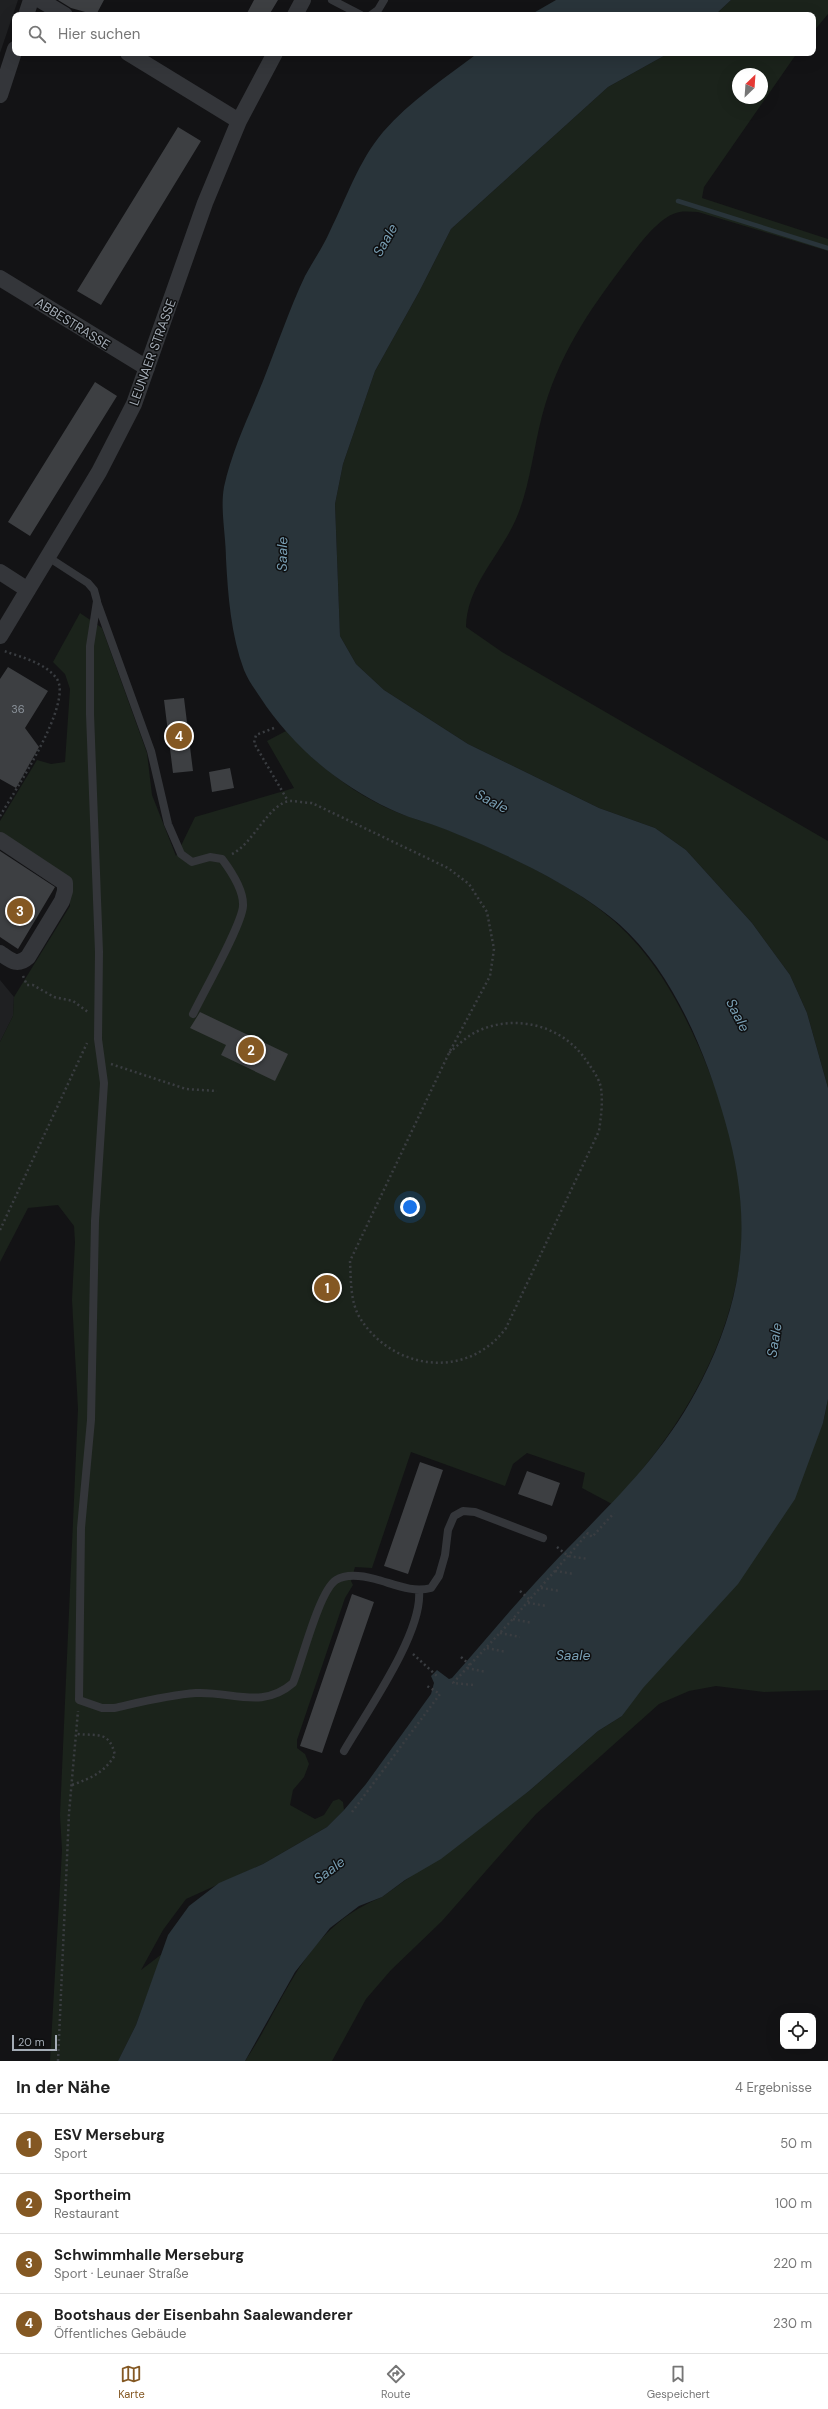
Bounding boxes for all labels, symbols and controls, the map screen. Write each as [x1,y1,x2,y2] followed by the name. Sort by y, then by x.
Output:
[12,12,816,56] search box
[26,23,48,45] icon: search
[58,24,140,44] text: Hier suchen
[732,68,768,104] north arrow
[369,220,401,260] water label: Saale
[32,294,113,353] street label: ABBESTRASSE
[125,297,180,408] street label: LEUNAER STRASSE
[273,536,291,572] water label: Saale
[11,702,25,716] house number: 36
[166,721,192,751] pin: 4
[472,785,512,817] water label: Saale
[7,896,33,926] pin: 3
[722,995,754,1035] water label: Saale
[238,1035,264,1065] pin: 2
[400,1197,420,1217] your location
[314,1273,340,1303] pin: 1
[762,1321,786,1359] water label: Saale
[556,1646,590,1664] water label: Saale
[310,1852,348,1887] water label: Saale
[780,2013,816,2049] map controls
[780,2013,816,2049] button: locate
[12,2033,57,2052] scale bar
[18,2035,44,2049] text: 20 m
[16,2076,111,2098] text: In der Nähe
[735,2079,812,2096] text: 4 Ergebnisse
[54,2125,165,2145] text: ESV Merseburg
[27,2135,31,2152] text: 1
[780,2135,812,2152] text: 50 m
[54,2145,87,2162] text: Sport
[54,2185,131,2205] text: Sportheim
[25,2195,33,2212] text: 2
[775,2195,812,2212] text: 100 m
[54,2205,119,2222] text: Restaurant
[54,2245,244,2265] text: Schwimmhalle Merseburg
[25,2255,33,2272] text: 3
[773,2255,812,2272] text: 220 m
[54,2265,189,2282] text: Sport · Leunaer Straße
[54,2305,353,2325] text: Bootshaus der Eisenbahn Saalewanderer
[25,2315,33,2332] text: 4
[773,2315,812,2332] text: 230 m
[54,2325,186,2342] text: Öffentliches Gebäude
[118,2363,145,2401] tab: Karte
[381,2363,410,2401] tab: Route
[647,2363,710,2401] tab: Gespeichert

